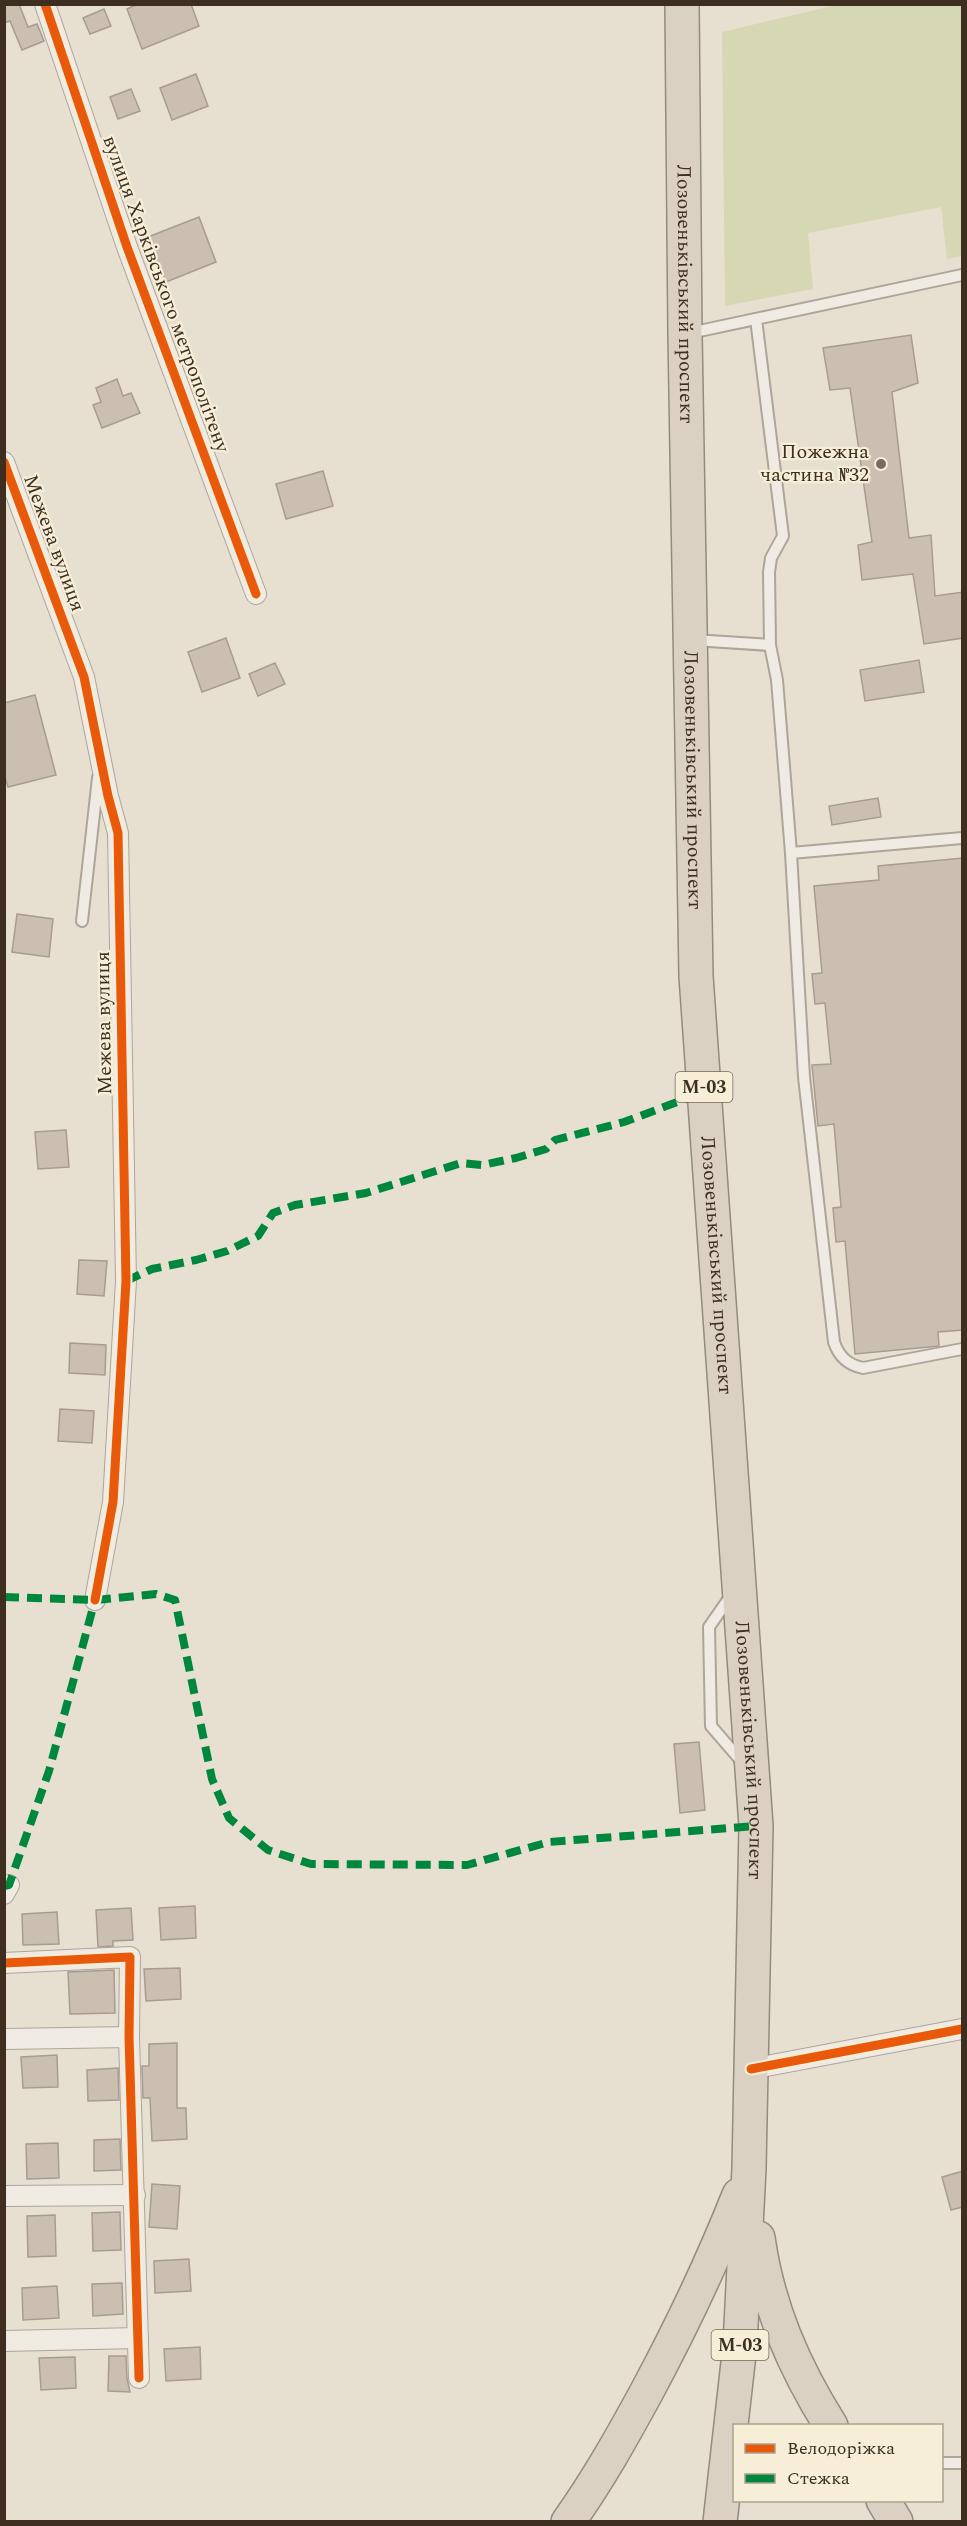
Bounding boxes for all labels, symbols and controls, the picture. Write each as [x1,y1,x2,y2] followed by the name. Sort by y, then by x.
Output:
[95,131,238,458] street label: вулиця Харківського метрополітену
[668,164,702,424] street label: Лозовеньківський проспект
[760,437,869,490] place label: Пожежна частина №32
[874,457,888,471] marker: Пожежна частина №32
[15,470,93,616] street label: Межева вулиця
[675,650,710,910] street label: Лозовеньківський проспект
[88,951,120,1095] street label: Межева вулиця
[676,1072,732,1102] road number: М-03
[692,1135,741,1396] street label: Лозовеньківський проспект
[727,1620,771,1880] street label: Лозовеньківський проспект
[712,2330,768,2360] road number: М-03
[733,2424,943,2502] legend
[787,2435,895,2462] text: Велодоріжка
[787,2465,850,2492] text: Стежка

